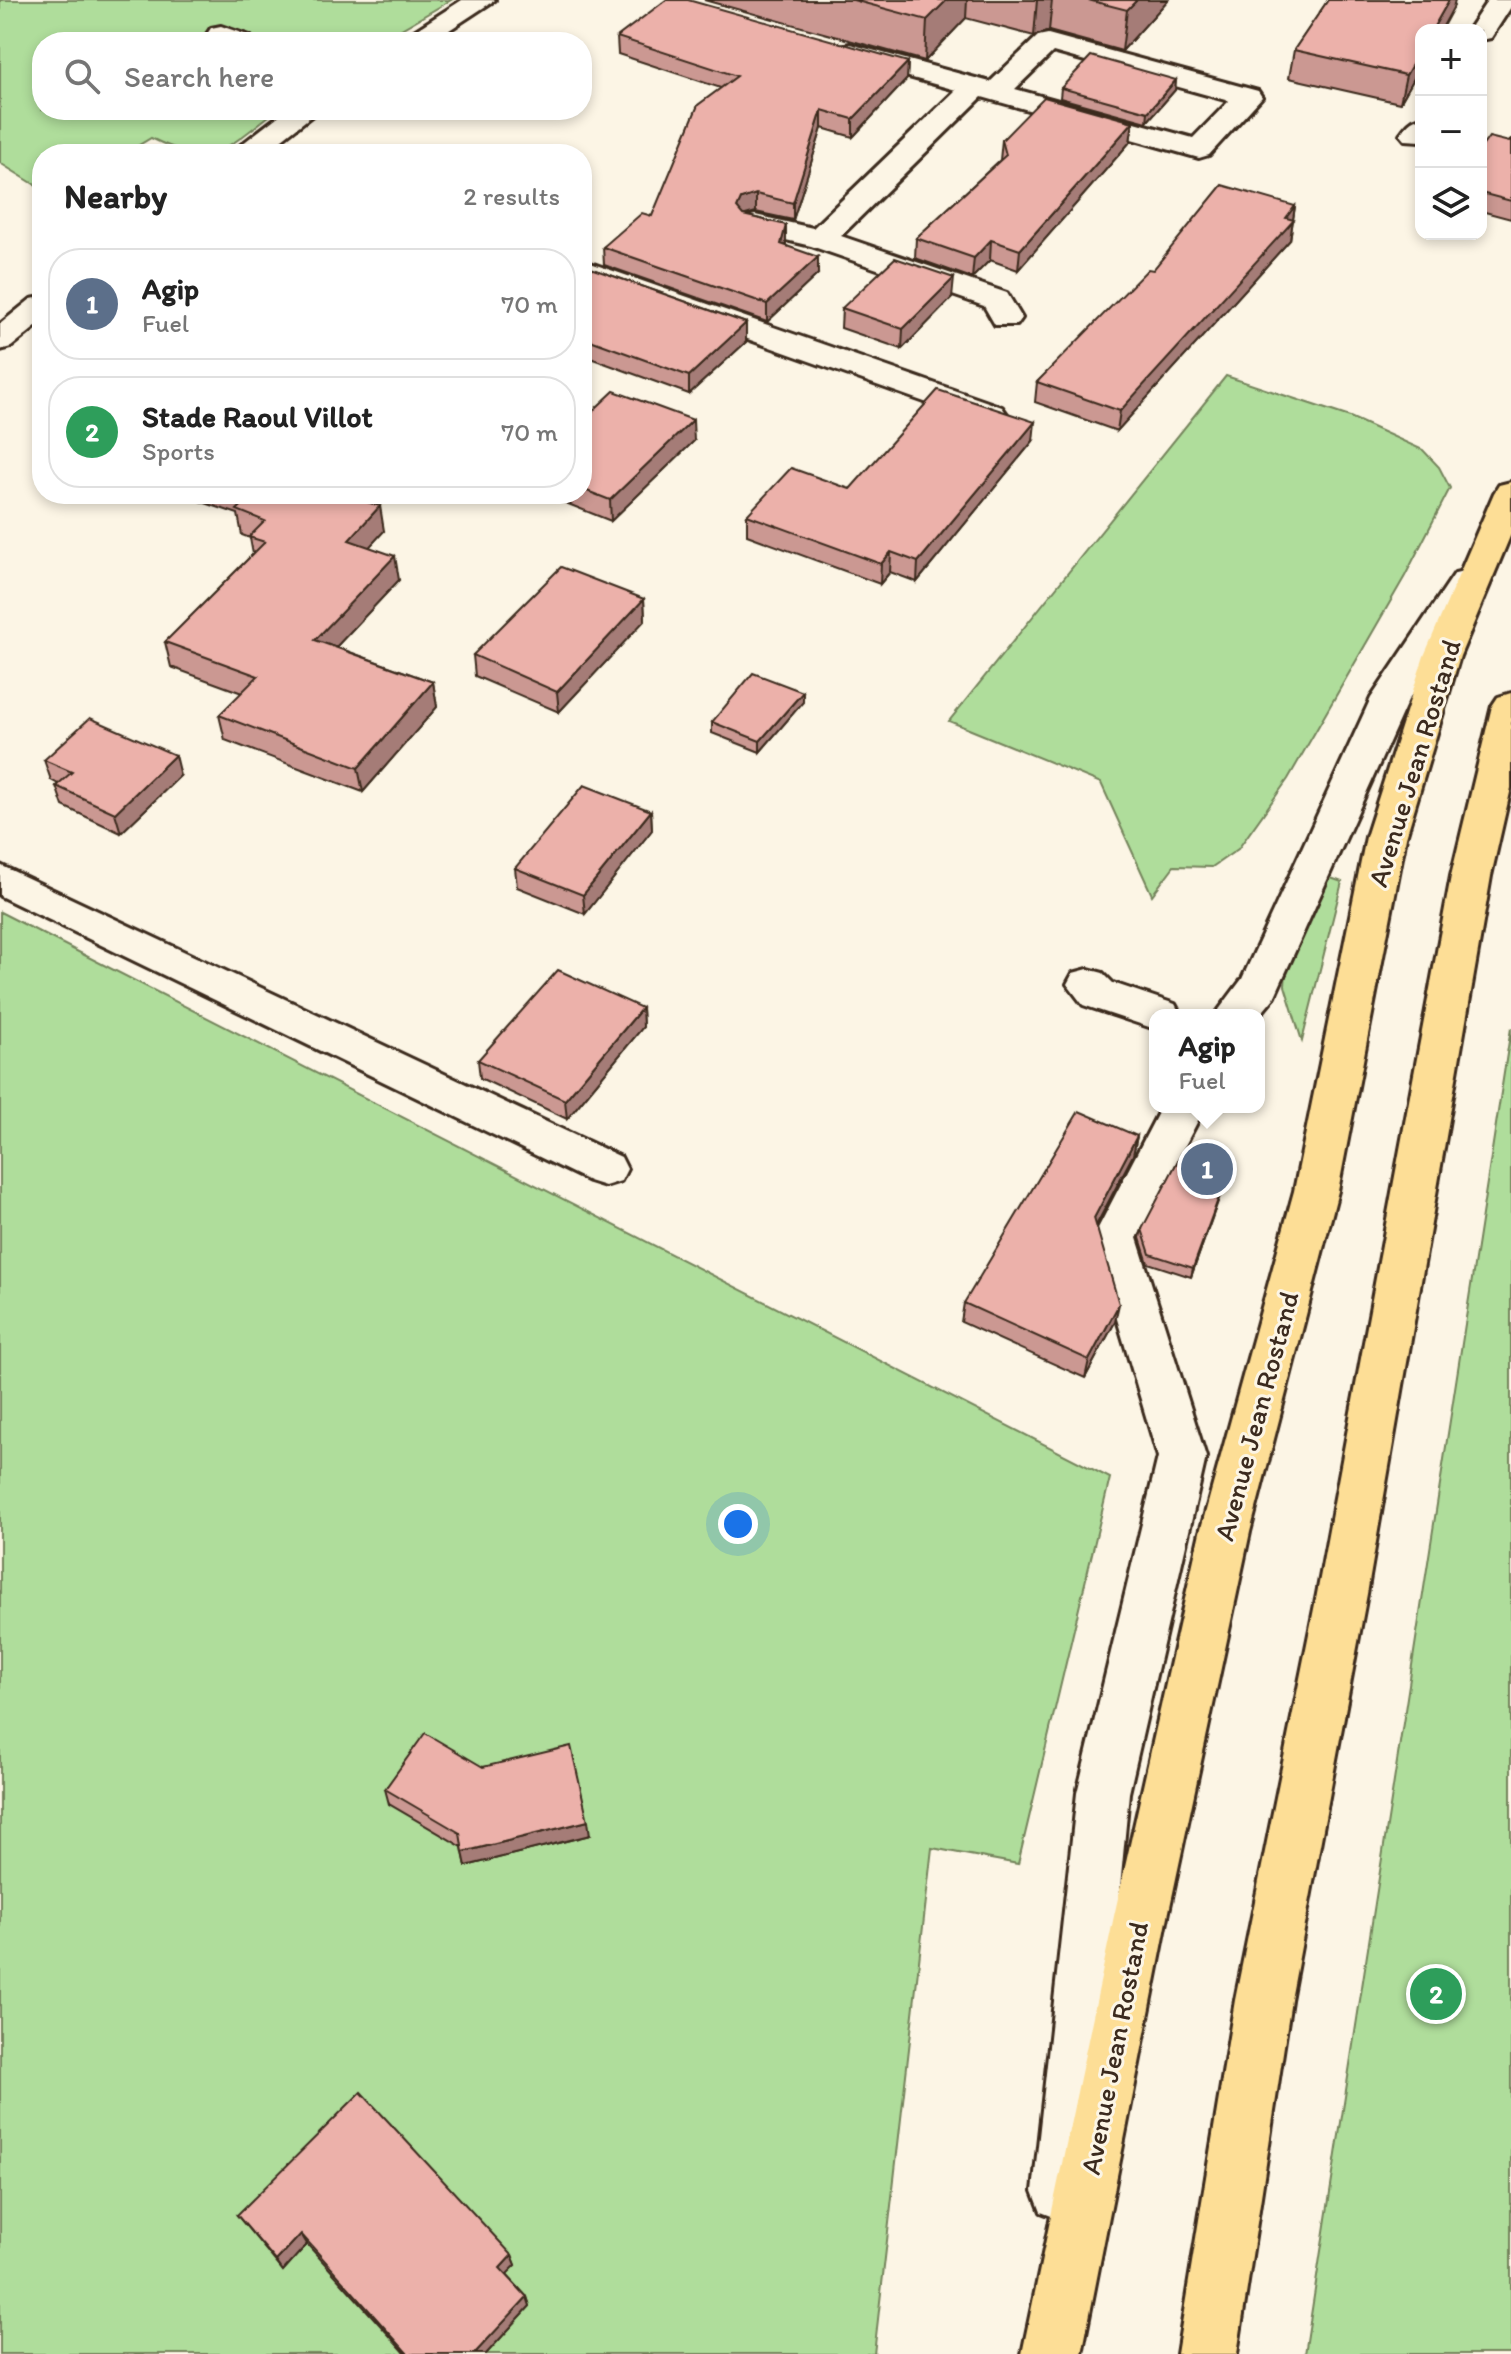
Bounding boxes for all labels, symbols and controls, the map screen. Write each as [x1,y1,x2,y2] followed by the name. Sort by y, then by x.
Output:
[1415,24,1487,240] map controls
[1415,24,1487,96] button: +
[32,32,592,120] search box
[60,54,104,98] icon: search
[124,58,274,95] text: Search here
[1415,96,1487,168] button: −
[1415,168,1487,240] button: layers
[64,176,167,217] text: Nearby
[463,180,560,212] text: 2 results
[142,270,199,307] text: Agip
[86,288,98,320] text: 1
[501,288,558,320] text: 70 m
[142,307,189,339] text: Fuel
[142,398,373,435] text: Stade Raoul Villot
[85,416,99,448] text: 2
[501,416,558,448] text: 70 m
[142,435,215,467] text: Sports
[1360,635,1468,891] street label: Avenue Jean Rostand
[1149,1009,1265,1113] popup
[1178,1027,1236,1064] text: Agip
[1178,1064,1226,1096] text: Fuel
[1181,1139,1233,1199] pin: 1
[1206,1288,1306,1544] street label: Avenue Jean Rostand
[718,1504,758,1544] your location
[1073,1919,1155,2177] street label: Avenue Jean Rostand
[1410,1964,1462,2024] pin: 2

